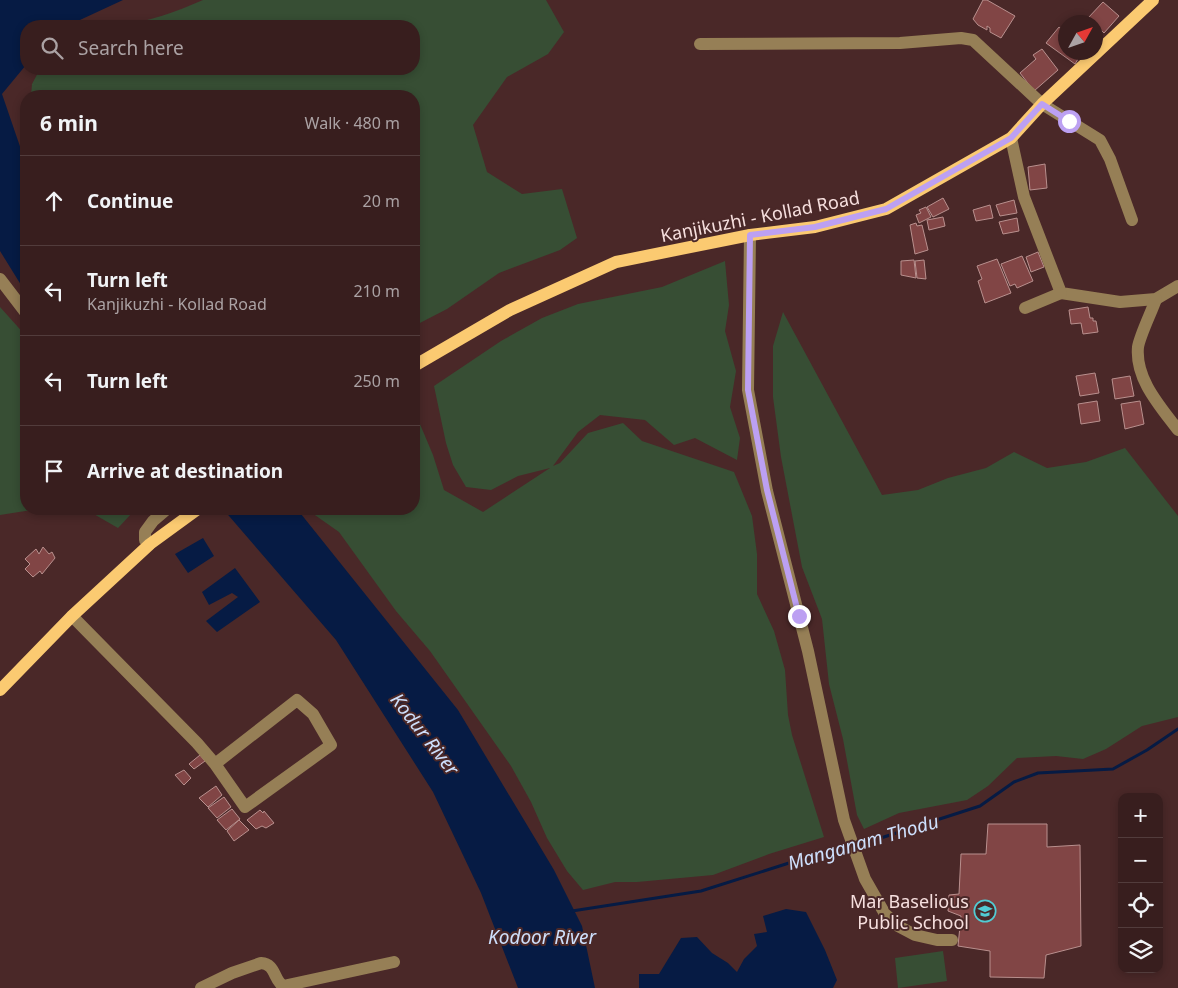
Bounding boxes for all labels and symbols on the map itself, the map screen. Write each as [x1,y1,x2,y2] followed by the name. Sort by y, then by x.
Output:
[1058,15,1103,60] north arrow
[1058,110,1081,133] route start
[658,185,862,247] street label: Kanjikuzhi - Kollad Road
[788,605,811,628] route end
[385,688,466,782] water label: Kodur River
[784,808,942,876] water label: Manganam Thodu
[850,889,969,934] place label: Mar Baselious Public School
[973,899,997,923] school or university icon: Mar Baselious Public School
[488,924,597,950] water label: Kodoor River

